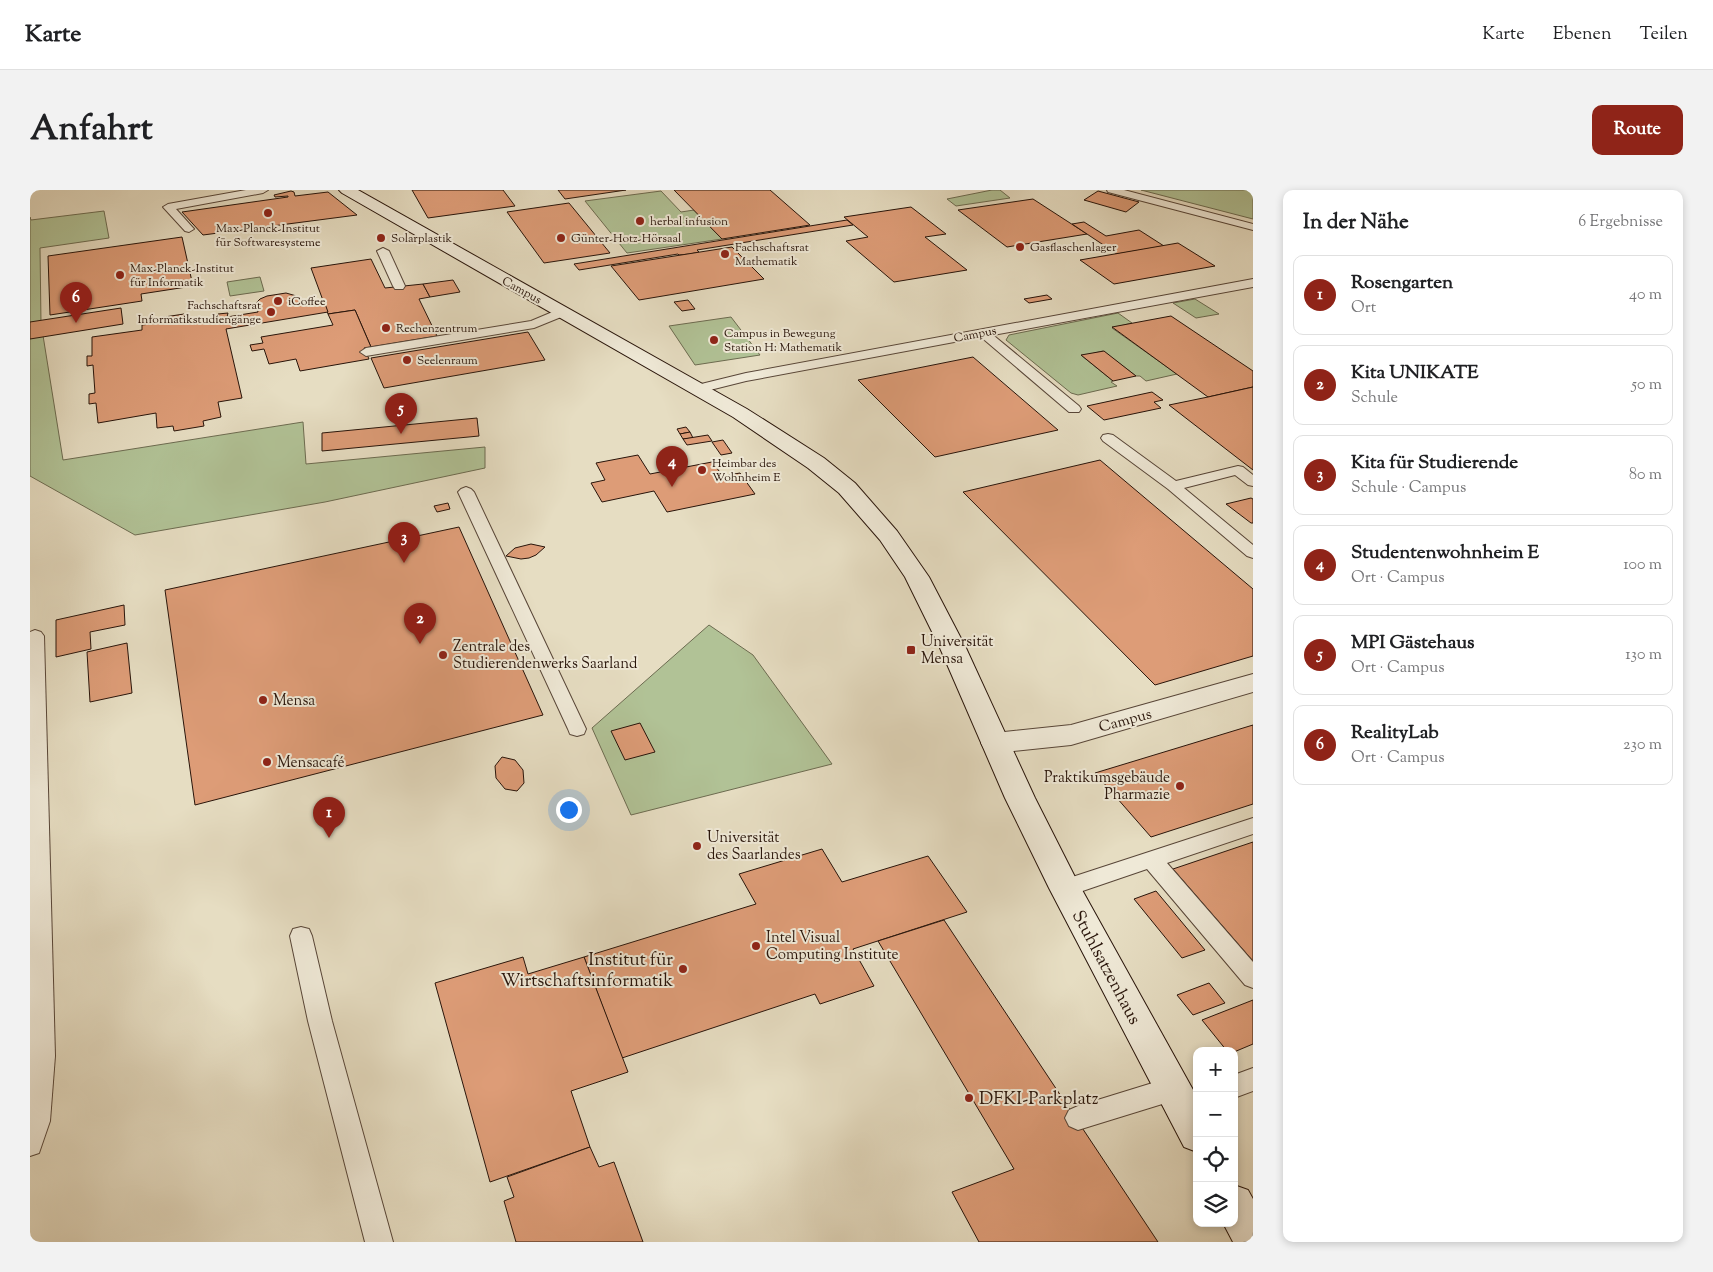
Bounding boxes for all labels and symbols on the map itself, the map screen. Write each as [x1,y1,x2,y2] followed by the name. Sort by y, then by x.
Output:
[262,207,274,219] marker: Max-Planck-Institut für Softwaresysteme
[650,213,728,231] place label: herbal infusion
[634,215,646,227] marker: herbal infusion
[215,220,321,252] place label: Max-Planck-Institut für Softwaresysteme
[391,230,453,248] place label: Solarplastik
[571,230,682,248] place label: Günter-Hotz-Hörsaal
[375,232,387,244] marker: Solarplastik
[555,232,567,244] marker: Günter-Hotz-Hörsaal
[735,239,809,271] place label: Fachschaftsrat Mathematik
[1030,239,1117,257] place label: Gasflaschenlager
[1014,241,1026,253] marker: Gasflaschenlager
[719,248,731,260] marker: Fachschaftsrat Mathematik
[130,260,234,292] place label: Max-Planck-Institut für Informatik
[114,269,126,281] marker: Max-Planck-Institut für Informatik
[498,273,545,309] street label: Campus
[60,282,92,323] pin: 6
[288,293,326,311] place label: iCoffee
[272,295,284,307] marker: iCoffee
[137,297,261,329] place label: Fachschaftsrat Informatikstudiengänge
[265,306,277,318] marker: Fachschaftsrat Informatikstudiengänge
[396,320,477,338] place label: Rechenzentrum
[380,322,392,334] marker: Rechenzentrum
[952,322,998,348] street label: Campus
[724,325,842,357] place label: Campus in Bewegung Station H: Mathematik
[708,334,720,346] marker: Campus in Bewegung Station H: Mathematik
[417,352,478,370] place label: Seelenraum
[401,354,413,366] marker: Seelenraum
[385,393,417,434] pin: 5
[656,446,688,487] pin: 4
[712,455,781,487] place label: Heimbar des Wohnheim E
[696,464,708,476] marker: Heimbar des Wohnheim E
[388,522,420,563] pin: 3
[404,603,436,644] pin: 2
[921,632,993,670] place label: Universität Mensa
[453,637,638,675] place label: Zentrale des Studierendenwerks Saarland
[905,644,917,656] marker: Universität Mensa
[437,649,449,661] marker: Zentrale des Studierendenwerks Saarland
[273,691,315,712] place label: Mensa
[257,694,269,706] marker: Mensa
[1097,704,1154,739] street label: Campus
[277,753,345,774] place label: Mensacafé
[261,756,273,768] marker: Mensacafé
[1044,768,1170,806] place label: Praktikumsgebäude Pharmazie
[1174,780,1186,792] marker: Praktikumsgebäude Pharmazie
[313,797,345,838] pin: 1
[556,797,582,823] your location
[707,828,801,866] place label: Universität des Saarlandes
[691,840,703,852] marker: Universität des Saarlandes
[1064,906,1146,1030] street label: Stuhlsatzenhaus
[766,928,899,966] place label: Intel Visual Computing Institute
[750,940,762,952] marker: Intel Visual Computing Institute
[500,948,673,995] place label: Institut für Wirtschaftsinformatik
[677,963,689,975] marker: Institut für Wirtschaftsinformatik
[979,1087,1099,1113] place label: DFKI-Parkplatz
[963,1092,975,1104] marker: DFKI-Parkplatz

